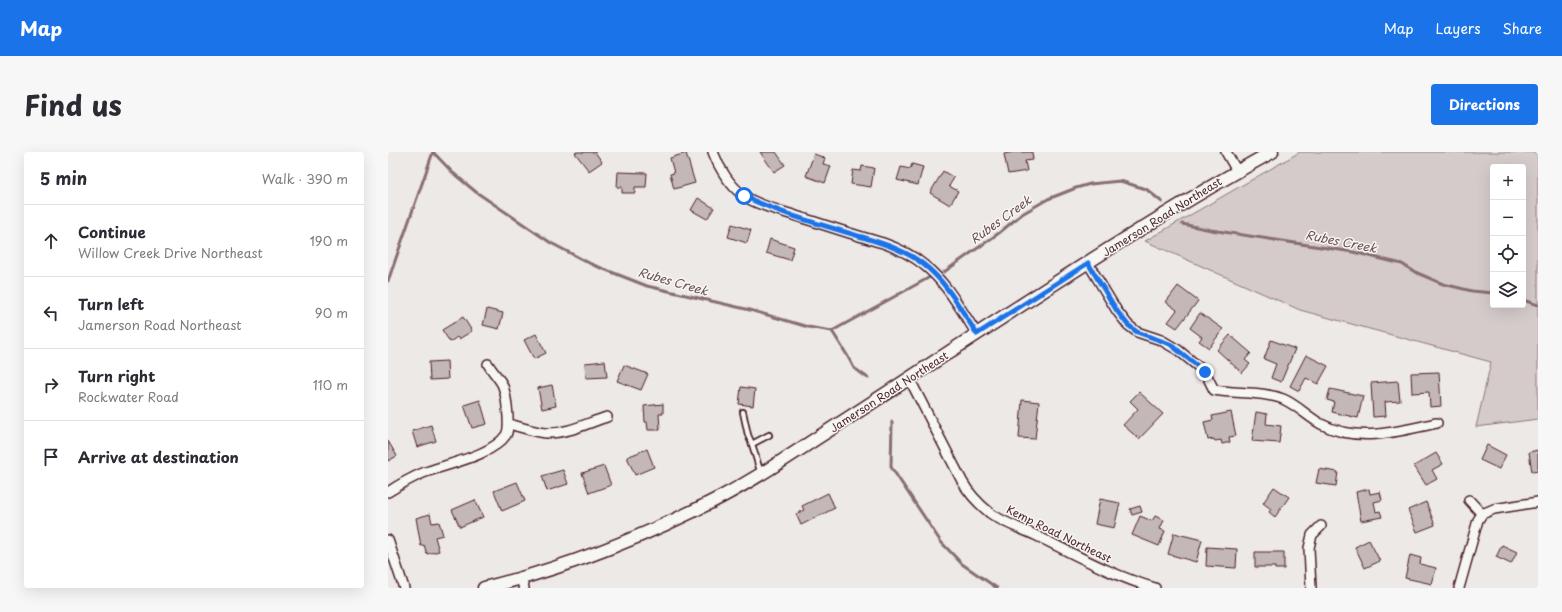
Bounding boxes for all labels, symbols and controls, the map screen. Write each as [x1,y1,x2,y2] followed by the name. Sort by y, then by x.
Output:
[20,14,62,42] text: Map
[1384,18,1414,39] text: Map
[1436,18,1481,39] text: Layers
[1503,18,1542,39] text: Share
[24,83,122,126] text: Find us
[1431,84,1538,125] button: Directions
[1490,164,1526,308] map controls
[1490,164,1526,200] button: +
[40,165,87,191] text: 5 min
[262,169,348,188] text: Walk · 390 m
[1099,172,1225,260] street label: Jamerson Road Northeast
[735,187,753,205] route start
[966,190,1035,248] water label: Rubes Creek
[1490,200,1526,236] button: −
[78,220,146,243] text: Continue
[1304,225,1379,257] water label: Rubes Creek
[40,230,62,252] icon: ahead
[309,231,348,250] text: 190 m
[1490,236,1526,272] button: locate
[78,243,263,262] text: Willow Creek Drive Northeast
[636,262,711,300] water label: Rubes Creek
[1490,272,1526,308] button: layers
[78,292,144,315] text: Turn left
[40,302,62,324] icon: left
[315,303,348,322] text: 90 m
[78,315,242,334] text: Jamerson Road Northeast
[826,346,952,436] street label: Jamerson Road Northeast
[1196,363,1214,381] route end
[78,364,155,387] text: Turn right
[40,374,62,396] icon: right
[313,375,348,394] text: 110 m
[78,387,179,406] text: Rockwater Road
[78,445,239,468] text: Arrive at destination
[40,446,62,468] icon: arrive
[1004,501,1115,567] street label: Kemp Road Northeast

